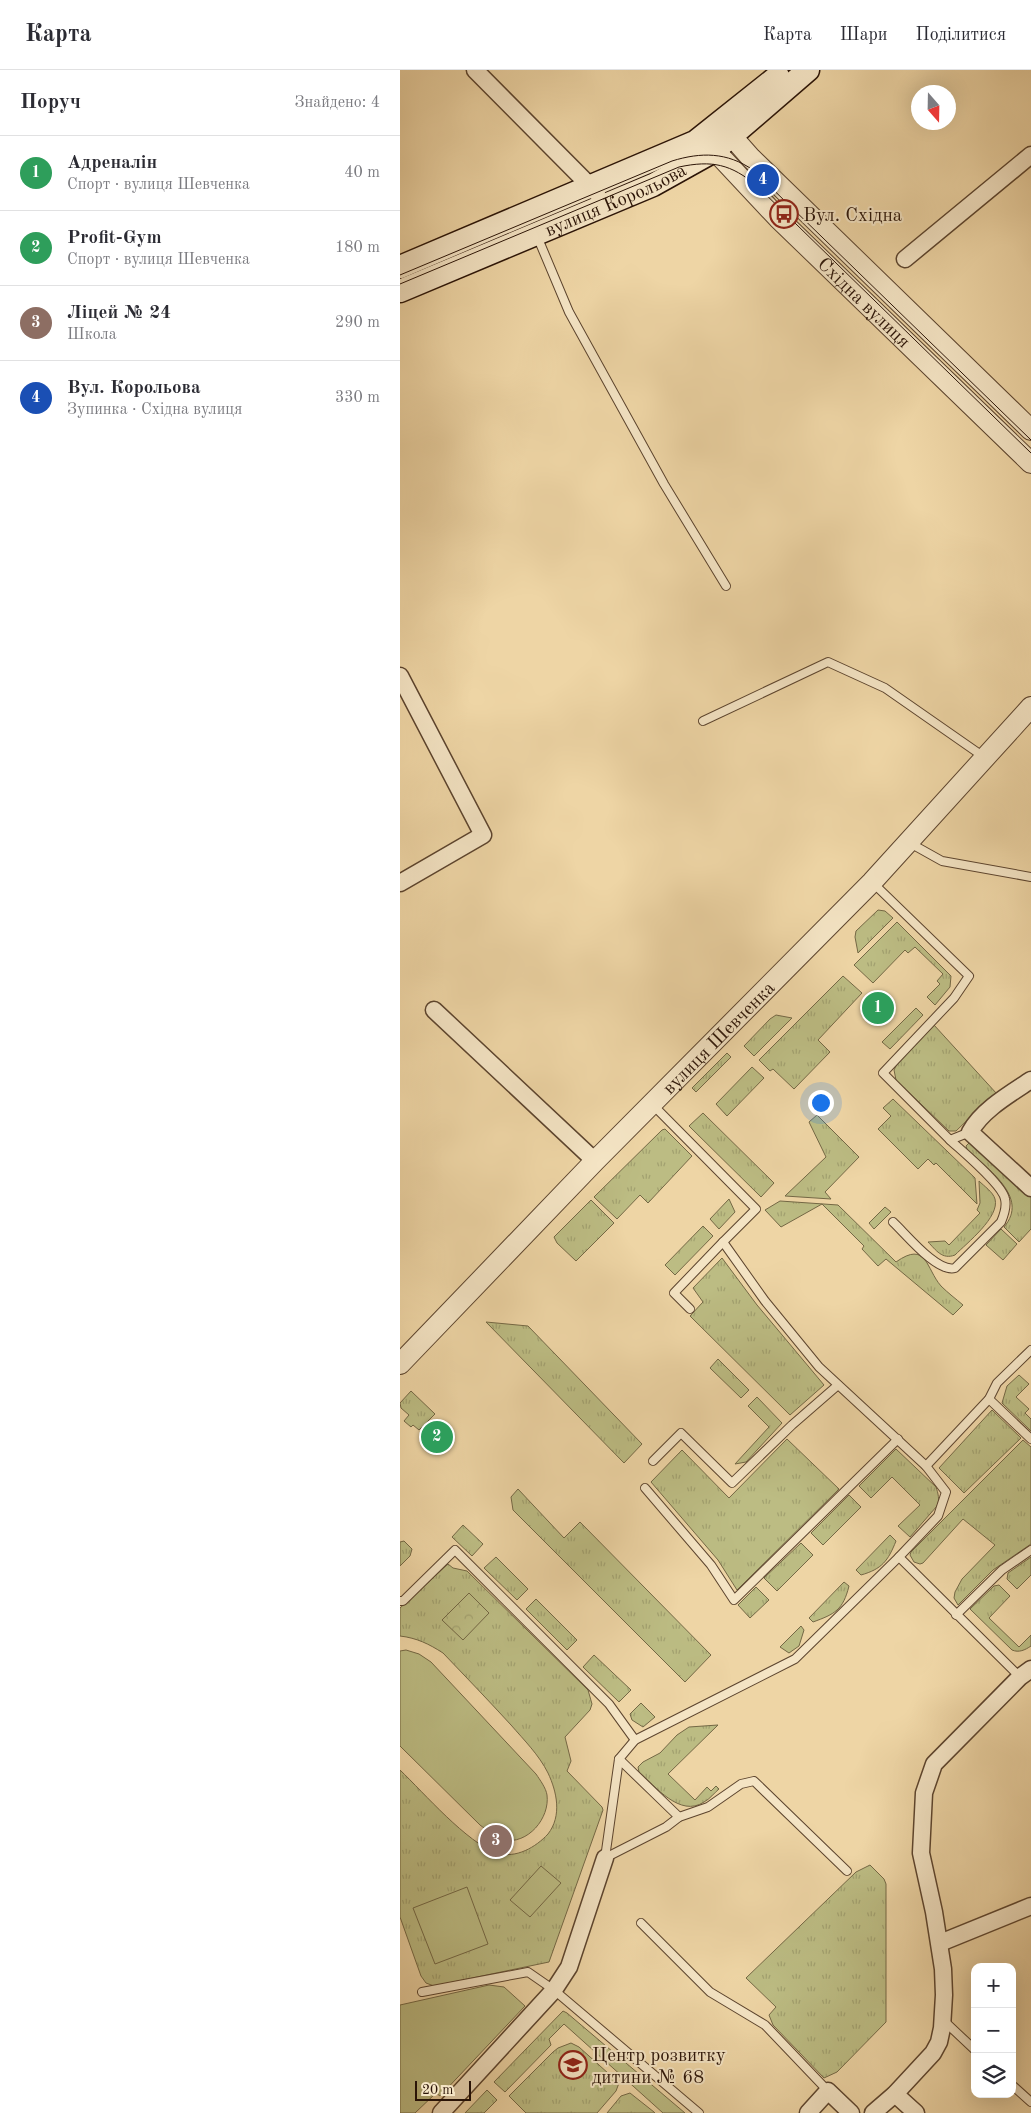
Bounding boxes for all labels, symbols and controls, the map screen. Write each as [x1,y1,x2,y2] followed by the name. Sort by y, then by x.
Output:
[25,23,92,47] text: Карта
[763,26,812,44] text: Карта
[840,26,888,44] text: Шари
[916,26,1006,44] text: Поділитися
[911,85,956,130] north arrow
[20,92,81,113] text: Поруч
[295,95,380,111] text: Знайдено: 4
[67,154,157,173] text: Адреналін
[543,161,691,241] street label: вулиця Корольова
[747,161,779,199] pin: 4
[31,165,41,181] text: 1
[344,165,380,181] text: 40 m
[67,177,250,193] text: Спорт · вулиця Шевченка
[769,199,799,229] bus stop icon: Вул. Східна
[803,207,903,226] place label: Вул. Східна
[67,229,162,248] text: Profit-Gym
[31,240,41,256] text: 2
[335,240,380,256] text: 180 m
[67,252,250,268] text: Спорт · вулиця Шевченка
[813,255,913,353] street label: Східна вулиця
[67,304,171,323] text: Ліцей № 24
[31,315,41,331] text: 3
[335,315,380,331] text: 290 m
[67,327,117,343] text: Школа
[67,379,201,398] text: Вул. Корольова
[31,390,41,406] text: 4
[335,390,380,406] text: 330 m
[67,402,242,418] text: Зупинка · Східна вулиця
[660,979,780,1099] street label: вулиця Шевченка
[862,989,894,1027] pin: 1
[808,1090,834,1116] your location
[421,1418,453,1456] pin: 2
[480,1822,512,1860] pin: 3
[971,1963,1016,2098] map controls
[971,1963,1016,2008] button: +
[971,2008,1016,2053] button: −
[592,2047,726,2088] place label: Центр розвитку дитини № 68
[558,2050,588,2080] school or university icon: Центр розвитку дитини № 68
[971,2053,1016,2098] button: layers
[415,2078,471,2101] scale bar
[422,2083,453,2097] text: 20 m

